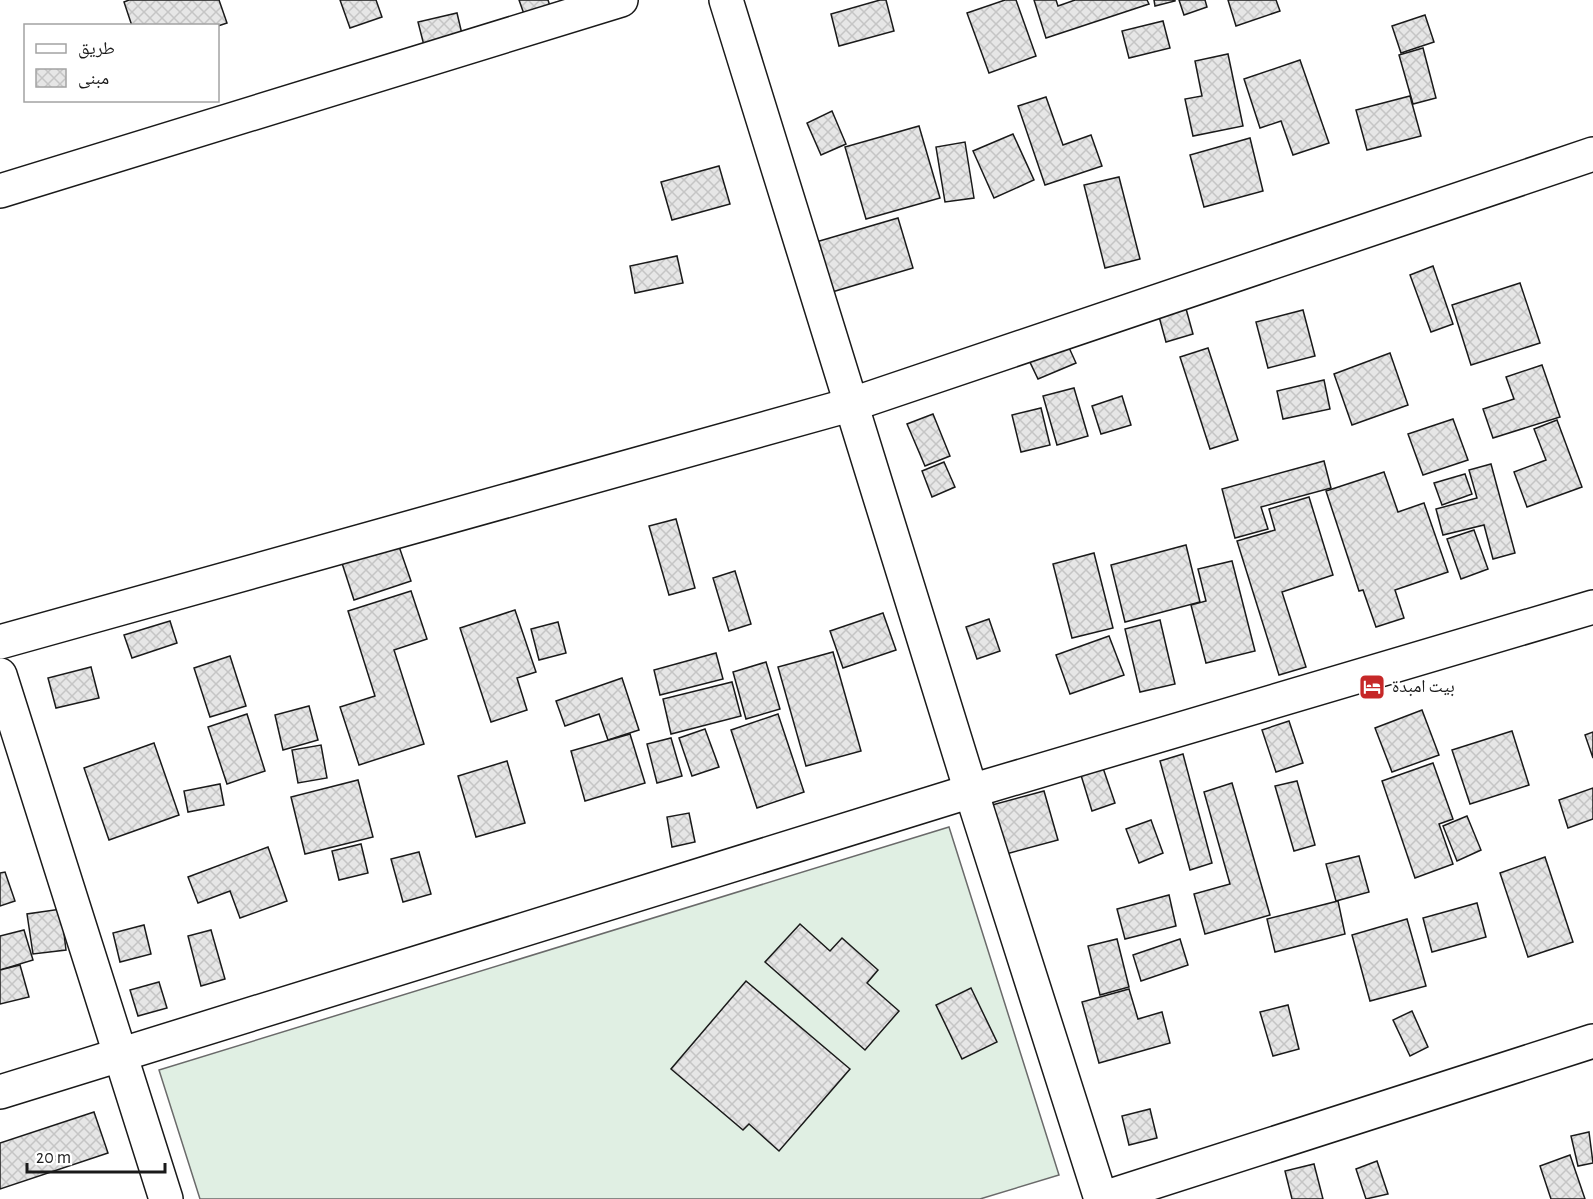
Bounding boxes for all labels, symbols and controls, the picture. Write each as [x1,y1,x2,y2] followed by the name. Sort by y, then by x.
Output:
[24,24,219,102] legend
[78,40,115,59] text: طريق
[78,70,109,89] text: مبنى
[1357,672,1387,702] hotel icon: بيت امبدة
[1392,678,1455,697] place label: بيت امبدة
[27,1136,165,1174] scale bar
[36,1149,71,1167] text: 20 m

